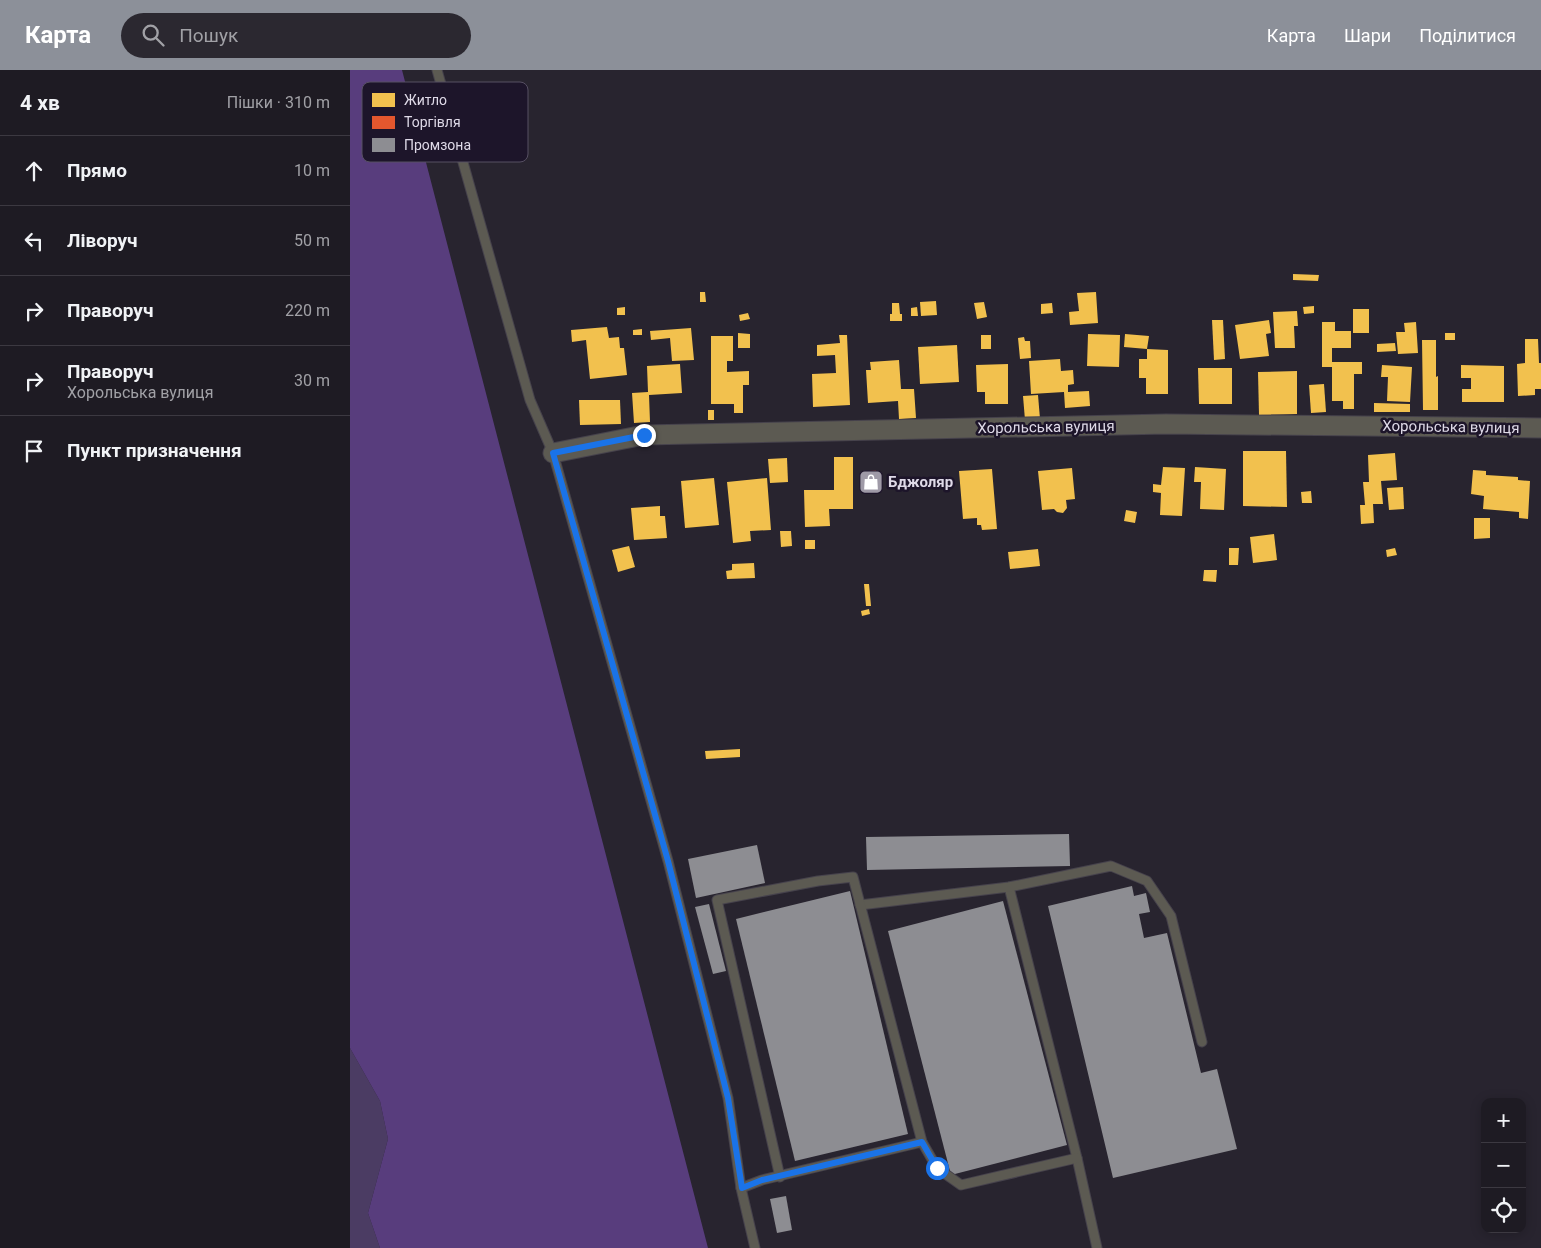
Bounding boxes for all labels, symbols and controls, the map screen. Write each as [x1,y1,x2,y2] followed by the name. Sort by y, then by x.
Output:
[121,13,471,58] search box
[25,21,91,49] text: Карта
[139,21,167,49] icon: search
[179,24,238,47] text: Пошук
[1267,25,1316,46] text: Карта
[1344,25,1391,46] text: Шари
[1419,25,1516,46] text: Поділитися
[362,82,528,162] legend
[20,91,60,115] text: 4 хв
[404,92,447,108] text: Житло
[227,93,330,112] text: Пішки · 310 m
[404,114,461,130] text: Торгівля
[404,137,471,153] text: Промзона
[20,157,48,185] icon: ahead
[67,159,127,182] text: Прямо
[294,161,330,180] text: 10 m
[20,227,48,255] icon: left
[67,229,138,252] text: Ліворуч
[294,231,330,250] text: 50 m
[20,297,48,325] icon: right
[67,299,153,322] text: Праворуч
[285,301,330,320] text: 220 m
[67,360,153,383] text: Праворуч
[20,367,48,395] icon: right
[294,371,330,390] text: 30 m
[67,383,213,402] text: Хорольська вулиця
[977,417,1115,437] street label: Хорольська вулиця
[1382,417,1520,437] street label: Хорольська вулиця
[633,424,656,447] route end
[20,437,48,465] icon: arrive
[67,439,242,462] text: Пункт призначення
[858,469,884,495] shop icon: Бджоляр
[888,473,953,491] place label: Бджоляр
[1481,1098,1526,1233] map controls
[1481,1098,1526,1143] button: +
[1481,1143,1526,1188] button: −
[926,1157,949,1180] route start
[1481,1188,1526,1233] button: locate

